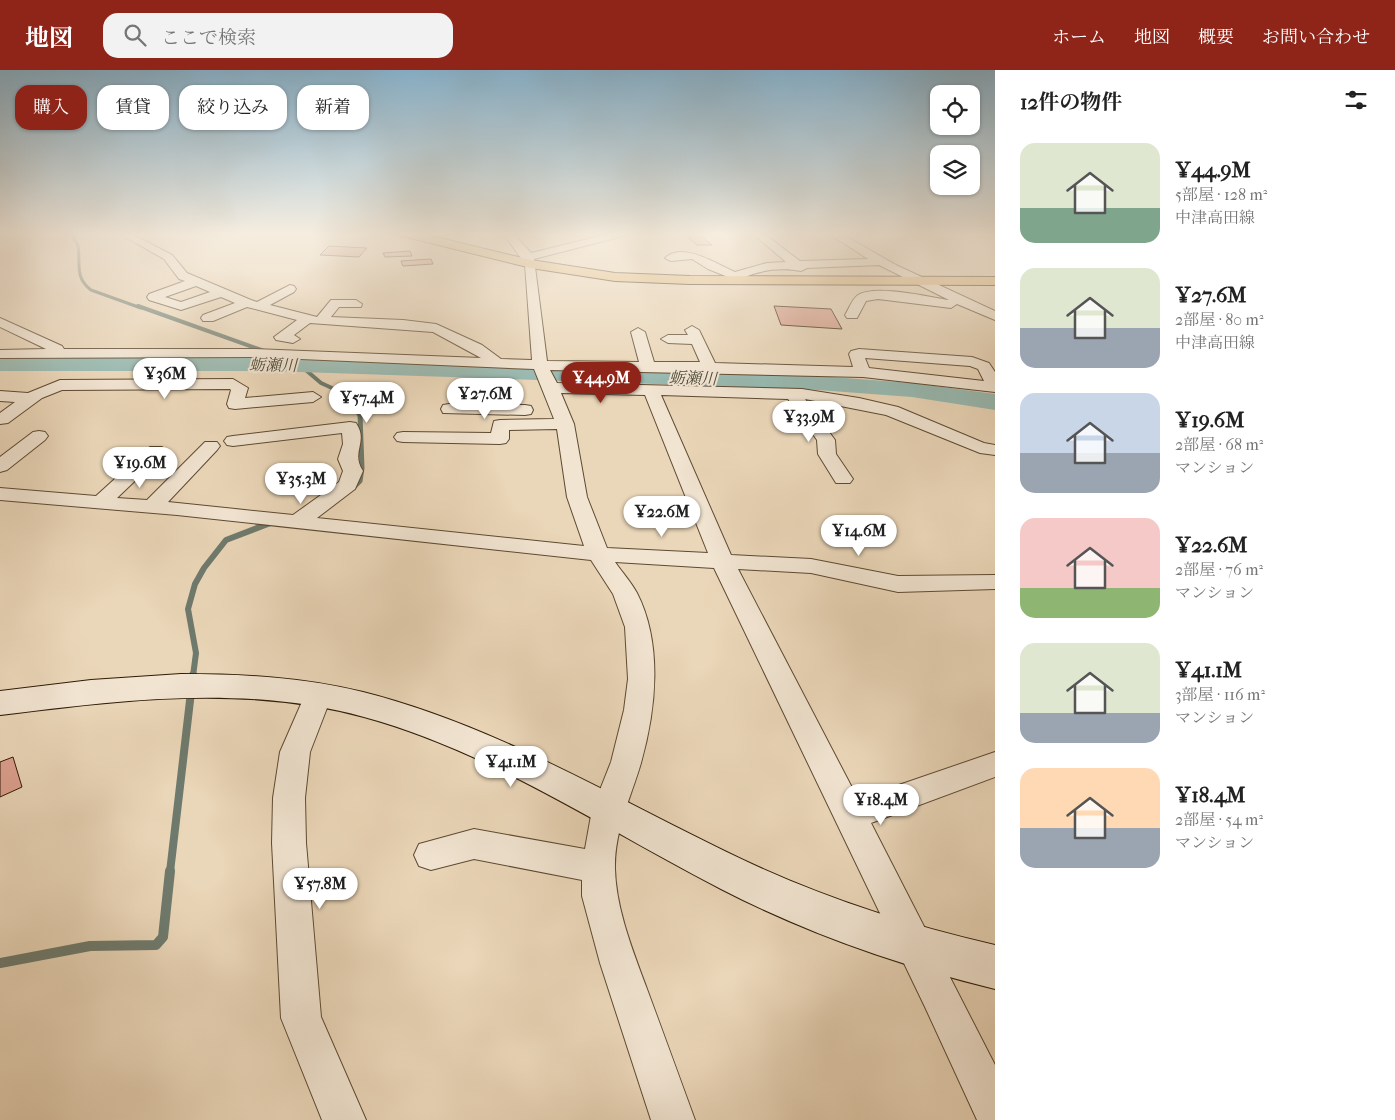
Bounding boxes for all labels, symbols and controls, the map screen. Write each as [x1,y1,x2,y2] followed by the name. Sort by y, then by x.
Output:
[103,13,453,58] search box
[121,21,149,49] icon: search
[25,24,73,52] text: 地図
[161,27,256,49] text: ここで検索
[1052,27,1106,48] text: ホーム
[1134,27,1170,48] text: 地図
[1198,27,1234,48] text: 概要
[1262,27,1370,48] text: お問い合わせ
[15,85,87,130] chip: 購入
[97,85,169,130] chip: 賃貸
[179,85,287,130] chip: 絞り込み
[297,85,369,130] chip: 新着
[930,85,980,195] map controls
[930,85,980,135] button: locate
[1342,86,1370,114] icon: filters
[1020,90,1122,114] text: 12件の物件
[930,145,980,195] button: layers
[1175,158,1251,182] text: ¥44.9M
[1060,163,1120,223] icon: home
[1175,185,1267,204] text: 5部屋 · 128 m²
[1175,208,1255,227] text: 中津高田線
[1175,283,1247,307] text: ¥27.6M
[1060,288,1120,348] icon: home
[1175,310,1263,329] text: 2部屋 · 80 m²
[1175,333,1255,352] text: 中津高田線
[249,355,299,375] water label: 蛎瀬川
[135,358,195,400] pin: ¥36M
[560,362,642,404] pin: ¥44.9M
[144,364,186,383] text: ¥36M
[572,368,630,387] text: ¥44.9M
[669,368,719,388] water label: 蛎瀬川
[444,378,526,420] pin: ¥27.6M
[326,382,408,424] pin: ¥57.4M
[458,384,512,403] text: ¥27.6M
[340,388,394,407] text: ¥57.4M
[768,400,850,443] pin: ¥33.9M
[783,407,835,426] text: ¥33.9M
[1175,408,1244,432] text: ¥19.6M
[1060,413,1120,473] icon: home
[1175,435,1263,454] text: 2部屋 · 68 m²
[99,446,181,489] pin: ¥19.6M
[114,453,166,472] text: ¥19.6M
[1175,458,1254,477] text: マンション
[260,462,342,505] pin: ¥35.3M
[276,469,326,488] text: ¥35.3M
[621,496,703,538] pin: ¥22.6M
[634,502,690,521] text: ¥22.6M
[818,514,900,557] pin: ¥14.6M
[832,521,886,540] text: ¥14.6M
[1175,533,1248,557] text: ¥22.6M
[1060,538,1120,598] icon: home
[1175,560,1263,579] text: 2部屋 · 76 m²
[1175,583,1254,602] text: マンション
[1175,658,1242,682] text: ¥41.1M
[1060,663,1120,723] icon: home
[1175,685,1265,704] text: 3部屋 · 116 m²
[1175,708,1254,727] text: マンション
[470,746,552,788] pin: ¥41.1M
[485,752,537,771] text: ¥41.1M
[1175,783,1246,807] text: ¥18.4M
[840,784,922,826] pin: ¥18.4M
[1060,788,1120,848] icon: home
[854,790,908,809] text: ¥18.4M
[1175,810,1263,829] text: 2部屋 · 54 m²
[1175,833,1254,852] text: マンション
[279,868,361,910] pin: ¥57.8M
[294,874,346,893] text: ¥57.8M

